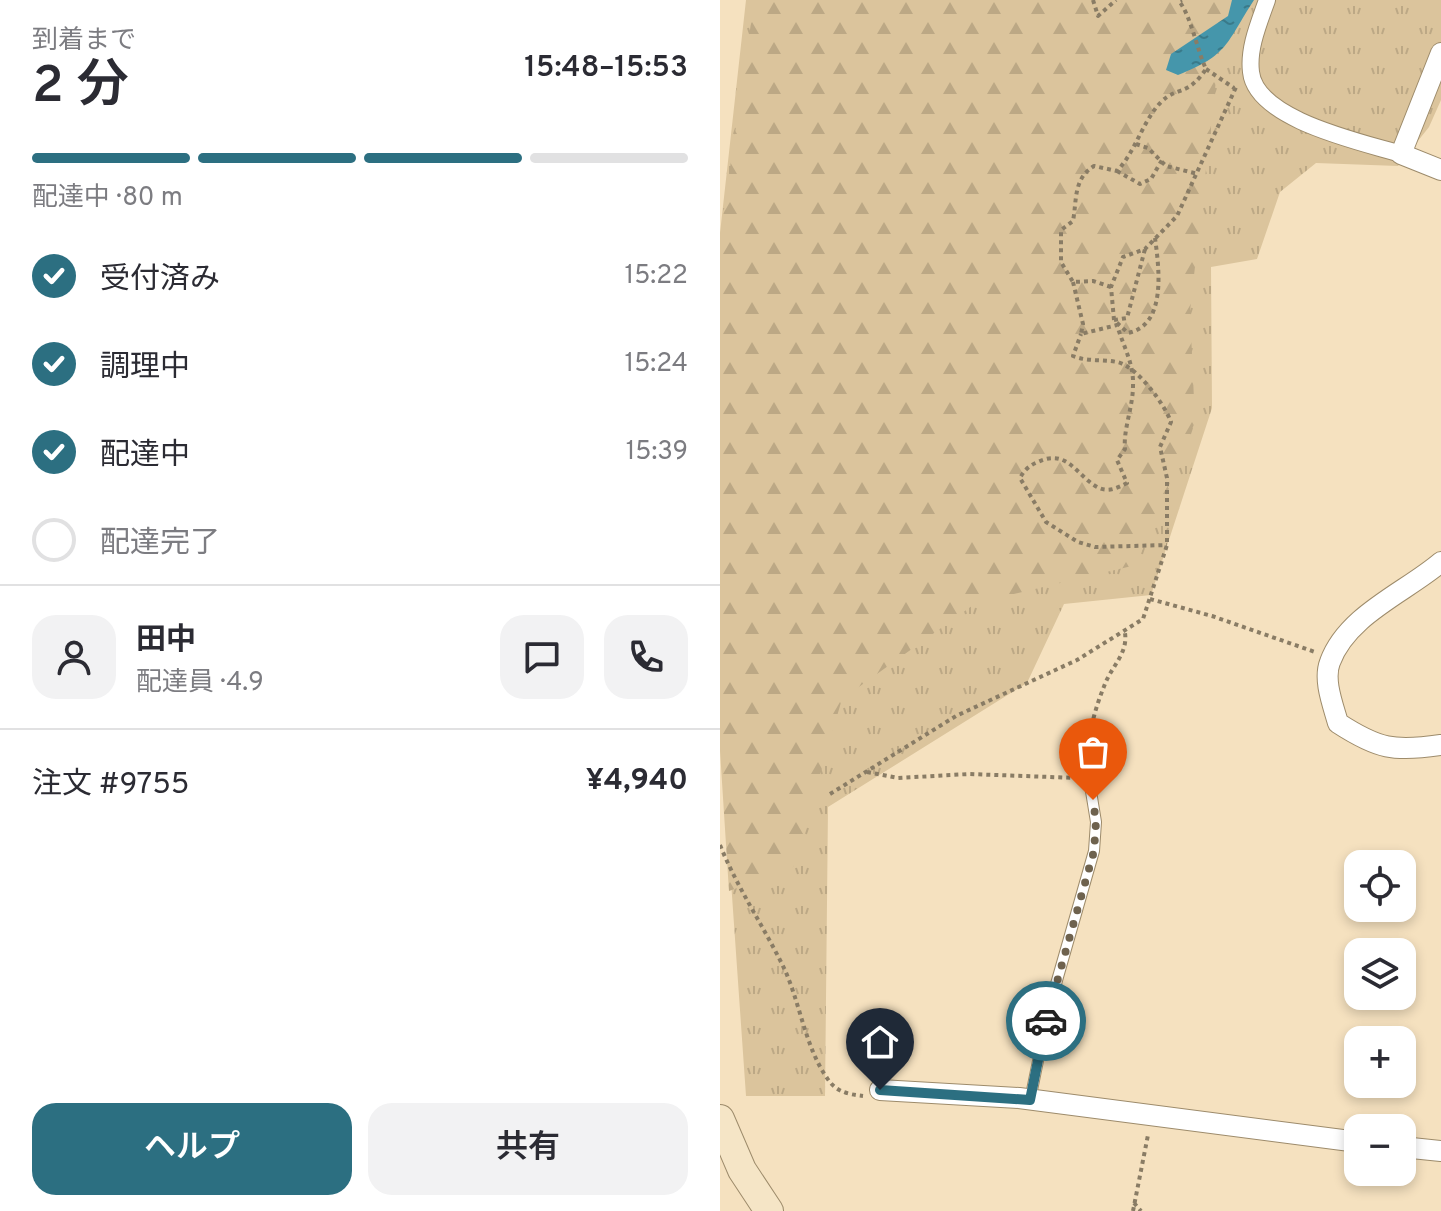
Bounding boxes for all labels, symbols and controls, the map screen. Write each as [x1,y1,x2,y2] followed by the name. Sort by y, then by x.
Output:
[32,25,136,58] text: 到着まで
[524,50,688,87] text: 15:48–15:53
[32,55,129,121] text: 2 分
[32,182,183,215] text: 配達中 · 80 m
[32,254,76,298] icon: check
[624,260,688,293] text: 15:22
[100,262,220,299] text: 受付済み
[32,342,76,386] icon: check
[625,348,688,381] text: 15:24
[100,350,190,387] text: 調理中
[32,430,76,474] icon: check
[626,436,688,469] text: 15:39
[100,438,190,475] text: 配達中
[100,526,220,563] text: 配達完了
[32,615,116,699] button: person
[500,615,584,699] button: chat
[604,615,688,699] button: phone
[136,623,196,660] text: 田中
[136,667,264,700] text: 配達員 · 4.9
[1059,718,1127,800] pin
[1071,730,1115,774] icon: bag
[586,763,688,800] text: ¥4,940
[32,767,189,804] text: 注文 #9755
[1344,850,1416,1186] map controls
[1344,850,1416,922] button: locate
[1344,938,1416,1010] button: layers
[1006,981,1086,1061] courier
[1024,999,1068,1043] icon: car
[846,1008,914,1090] pin
[858,1020,902,1064] icon: home
[1344,1026,1416,1098] button: +
[32,1103,352,1195] button: ヘルプ
[368,1103,688,1195] button: 共有
[1344,1114,1416,1186] button: −

